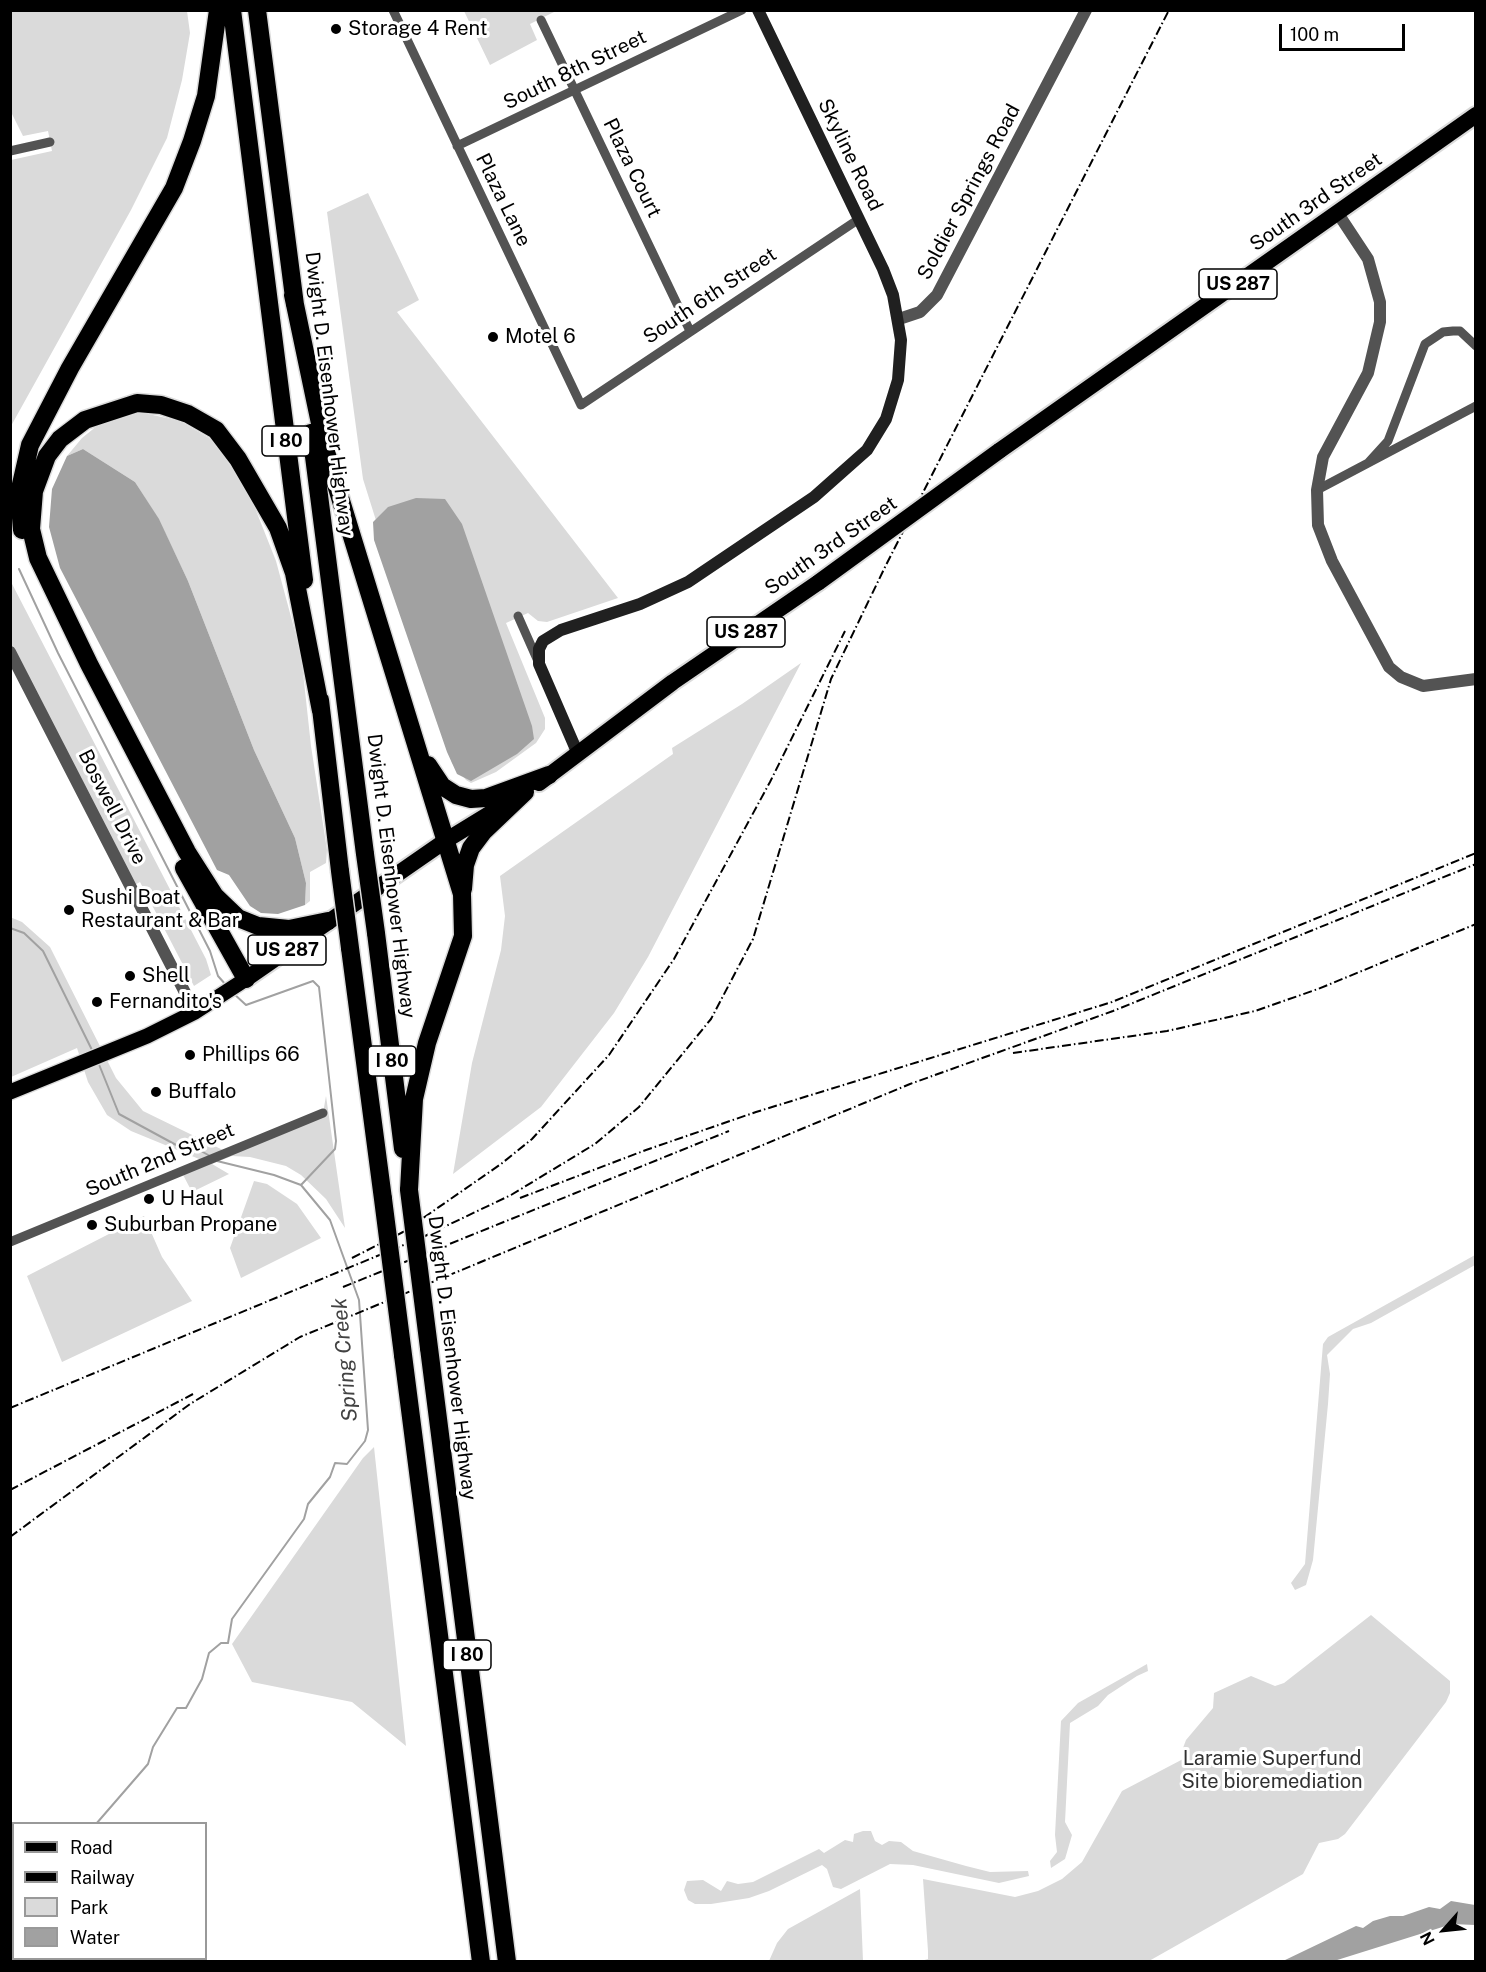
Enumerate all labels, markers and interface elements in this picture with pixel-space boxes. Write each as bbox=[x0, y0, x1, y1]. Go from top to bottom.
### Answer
scale bar bbox=[1282, 12, 1408, 50]
place label: Storage 4 Rent bbox=[348, 17, 487, 41]
marker: Storage 4 Rent bbox=[329, 22, 343, 36]
text: 100 m bbox=[1290, 24, 1339, 45]
street label: South 8th Street bbox=[500, 25, 650, 115]
street label: Skyline Road bbox=[813, 95, 887, 215]
street label: Soldier Springs Road bbox=[913, 100, 1025, 284]
street label: Plaza Court bbox=[598, 114, 666, 222]
street label: South 3rd Street bbox=[1245, 147, 1387, 257]
street label: Plaza Lane bbox=[470, 150, 536, 250]
street label: South 6th Street bbox=[639, 243, 781, 349]
street label: Dwight D. Eisenhower Highway bbox=[300, 250, 358, 538]
road number: US 287 bbox=[1199, 269, 1277, 299]
place label: Motel 6 bbox=[505, 325, 576, 349]
marker: Motel 6 bbox=[486, 330, 500, 344]
road number: I 80 bbox=[262, 426, 310, 456]
street label: South 3rd Street bbox=[760, 491, 902, 601]
road number: US 287 bbox=[707, 617, 785, 647]
street label: Dwight D. Eisenhower Highway bbox=[362, 732, 420, 1020]
street label: Boswell Drive bbox=[73, 745, 151, 869]
place label: Sushi Boat Restaurant & Bar bbox=[81, 886, 239, 933]
marker: Sushi Boat Restaurant & Bar bbox=[62, 903, 76, 917]
road number: US 287 bbox=[248, 935, 326, 965]
place label: Shell bbox=[142, 964, 190, 988]
marker: Shell bbox=[123, 969, 137, 983]
place label: Fernandito's bbox=[109, 990, 222, 1014]
marker: Fernandito's bbox=[90, 995, 104, 1009]
place label: Phillips 66 bbox=[202, 1043, 300, 1067]
road number: I 80 bbox=[368, 1046, 416, 1076]
marker: Phillips 66 bbox=[183, 1048, 197, 1062]
place label: Buffalo bbox=[168, 1080, 236, 1104]
marker: Buffalo bbox=[149, 1085, 163, 1099]
street label: South 2nd Street bbox=[82, 1118, 238, 1202]
place label: U Haul bbox=[161, 1187, 224, 1211]
marker: U Haul bbox=[142, 1192, 156, 1206]
place label: Suburban Propane bbox=[104, 1213, 277, 1237]
street label: Dwight D. Eisenhower Highway bbox=[423, 1214, 481, 1502]
marker: Suburban Propane bbox=[85, 1218, 99, 1232]
water label: Spring Creek bbox=[327, 1297, 363, 1423]
road number: I 80 bbox=[443, 1640, 491, 1670]
park label: Laramie Superfund Site bioremediation bbox=[1181, 1747, 1363, 1794]
legend bbox=[12, 1822, 207, 1960]
text: Road bbox=[70, 1837, 113, 1858]
text: Railway bbox=[70, 1867, 135, 1888]
text: Park bbox=[70, 1897, 108, 1918]
north arrow bbox=[1414, 1900, 1474, 1960]
text: Water bbox=[70, 1927, 120, 1948]
text: N bbox=[1416, 1929, 1439, 1948]

